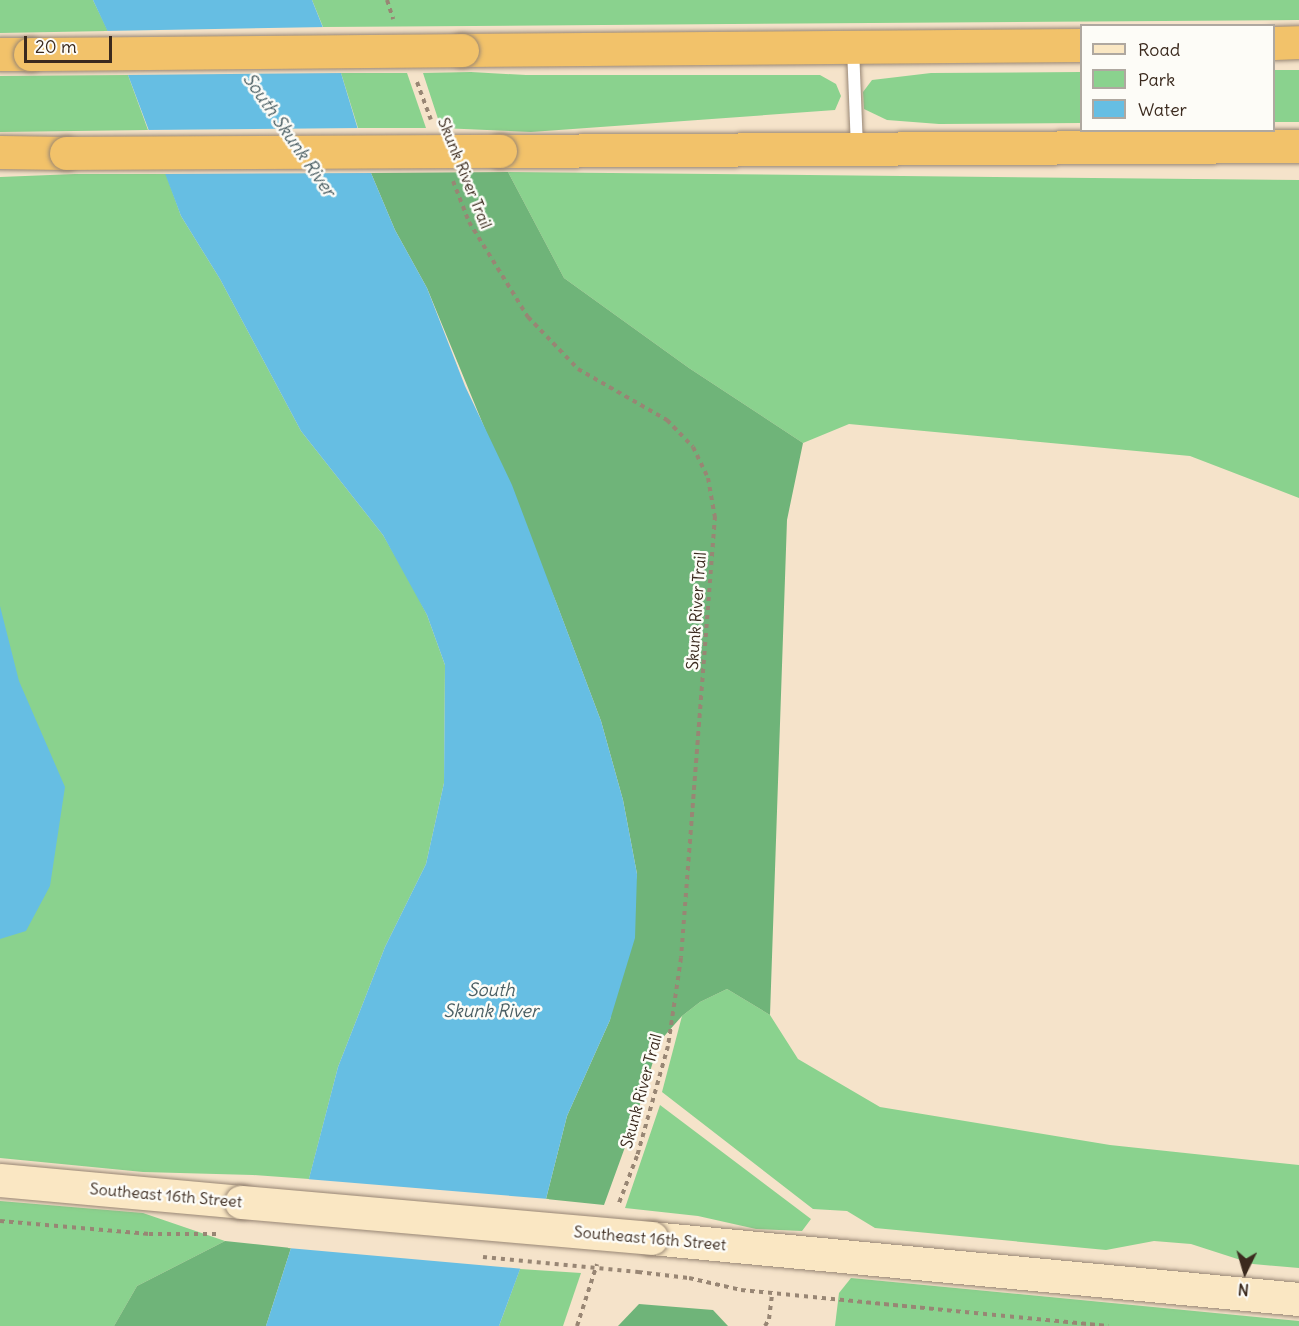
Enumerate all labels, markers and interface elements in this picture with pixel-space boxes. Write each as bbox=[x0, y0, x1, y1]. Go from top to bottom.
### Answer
scale bar bbox=[27, 24, 116, 62]
legend bbox=[1080, 24, 1275, 132]
text: 20 m bbox=[35, 35, 77, 58]
text: Road bbox=[1138, 38, 1180, 61]
text: Park bbox=[1138, 68, 1175, 91]
water label: South Skunk River bbox=[238, 69, 340, 201]
text: Water bbox=[1138, 98, 1187, 121]
street label: Skunk River Trail bbox=[434, 115, 496, 231]
street label: Skunk River Trail bbox=[682, 551, 710, 671]
water label: South Skunk River bbox=[444, 980, 538, 1022]
street label: Skunk River Trail bbox=[616, 1032, 666, 1150]
street label: Southeast 16th Street bbox=[89, 1179, 243, 1211]
street label: Southeast 16th Street bbox=[573, 1222, 727, 1254]
north arrow bbox=[1215, 1242, 1275, 1302]
text: N bbox=[1237, 1279, 1250, 1300]

